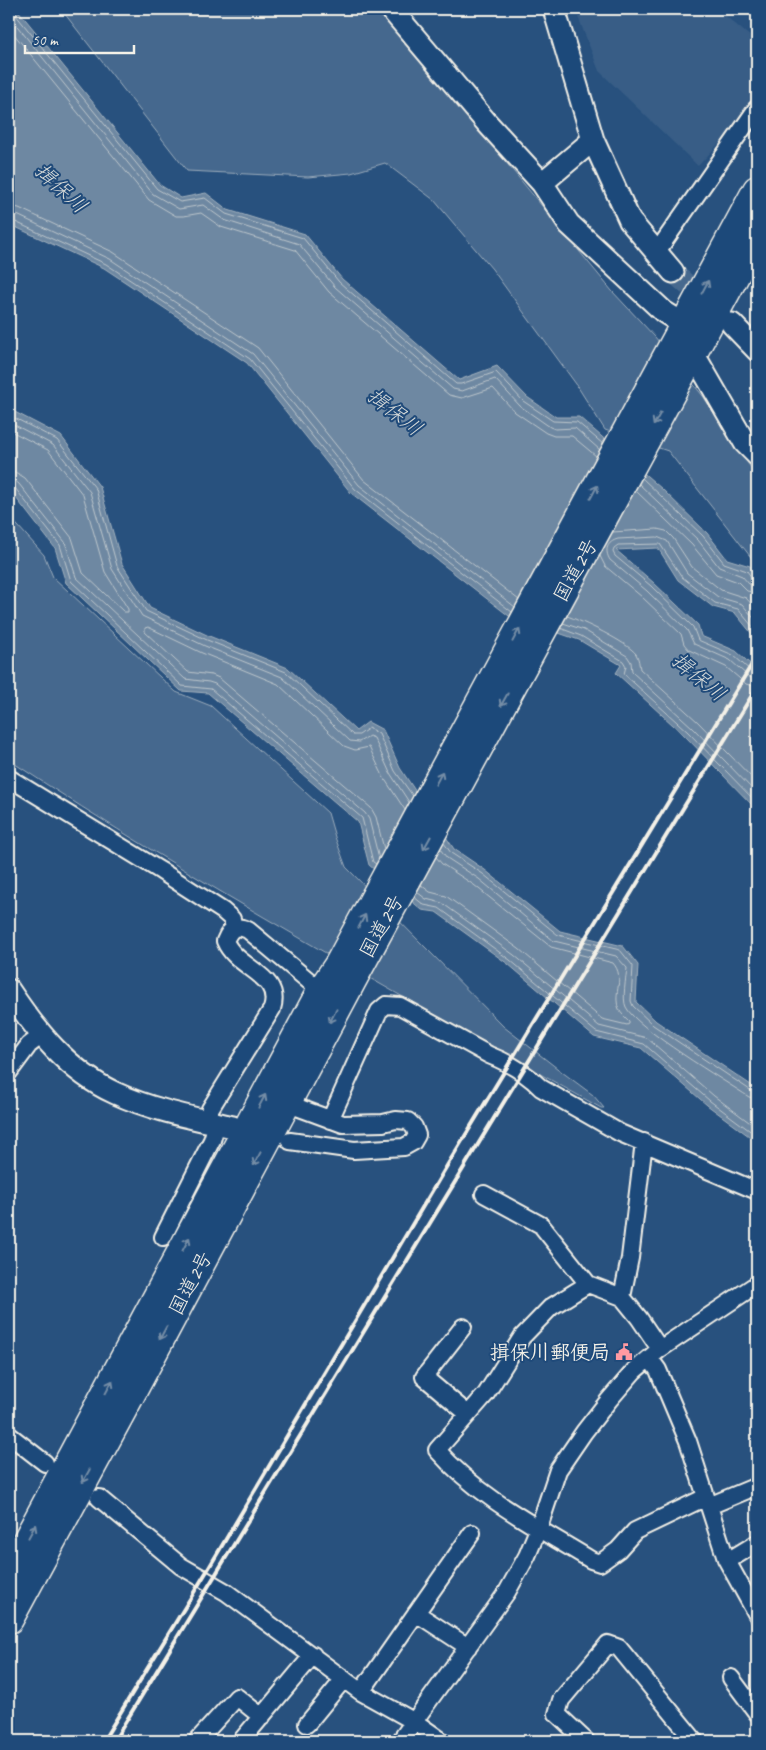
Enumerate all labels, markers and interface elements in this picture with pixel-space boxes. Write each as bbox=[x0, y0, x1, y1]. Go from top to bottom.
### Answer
scale bar bbox=[25, 22, 134, 54]
text: 50 m bbox=[32, 31, 59, 50]
water label: 揖保川 bbox=[29, 157, 93, 219]
one-way arrow bbox=[700, 280, 710, 295]
water label: 揖保川 bbox=[362, 382, 428, 442]
one-way arrow bbox=[652, 411, 661, 426]
one-way arrow bbox=[589, 486, 599, 500]
street label: 国道2号 bbox=[548, 534, 603, 606]
one-way arrow bbox=[511, 628, 521, 643]
water label: 揖保川 bbox=[667, 647, 731, 707]
one-way arrow bbox=[499, 693, 509, 708]
one-way arrow bbox=[434, 771, 444, 786]
one-way arrow bbox=[421, 835, 431, 850]
street label: 国道2号 bbox=[354, 890, 409, 962]
one-way arrow bbox=[358, 914, 367, 929]
one-way arrow bbox=[328, 1008, 337, 1023]
one-way arrow bbox=[258, 1094, 268, 1109]
one-way arrow bbox=[251, 1151, 261, 1166]
one-way arrow bbox=[181, 1238, 191, 1252]
street label: 国道2号 bbox=[163, 1247, 218, 1320]
one-way arrow bbox=[158, 1326, 168, 1340]
place label: 揖保川郵便局 bbox=[490, 1340, 610, 1365]
public building icon: 揖保川郵便局 bbox=[614, 1342, 634, 1362]
one-way arrow bbox=[104, 1380, 114, 1395]
one-way arrow bbox=[81, 1469, 91, 1483]
one-way arrow bbox=[27, 1523, 37, 1538]

